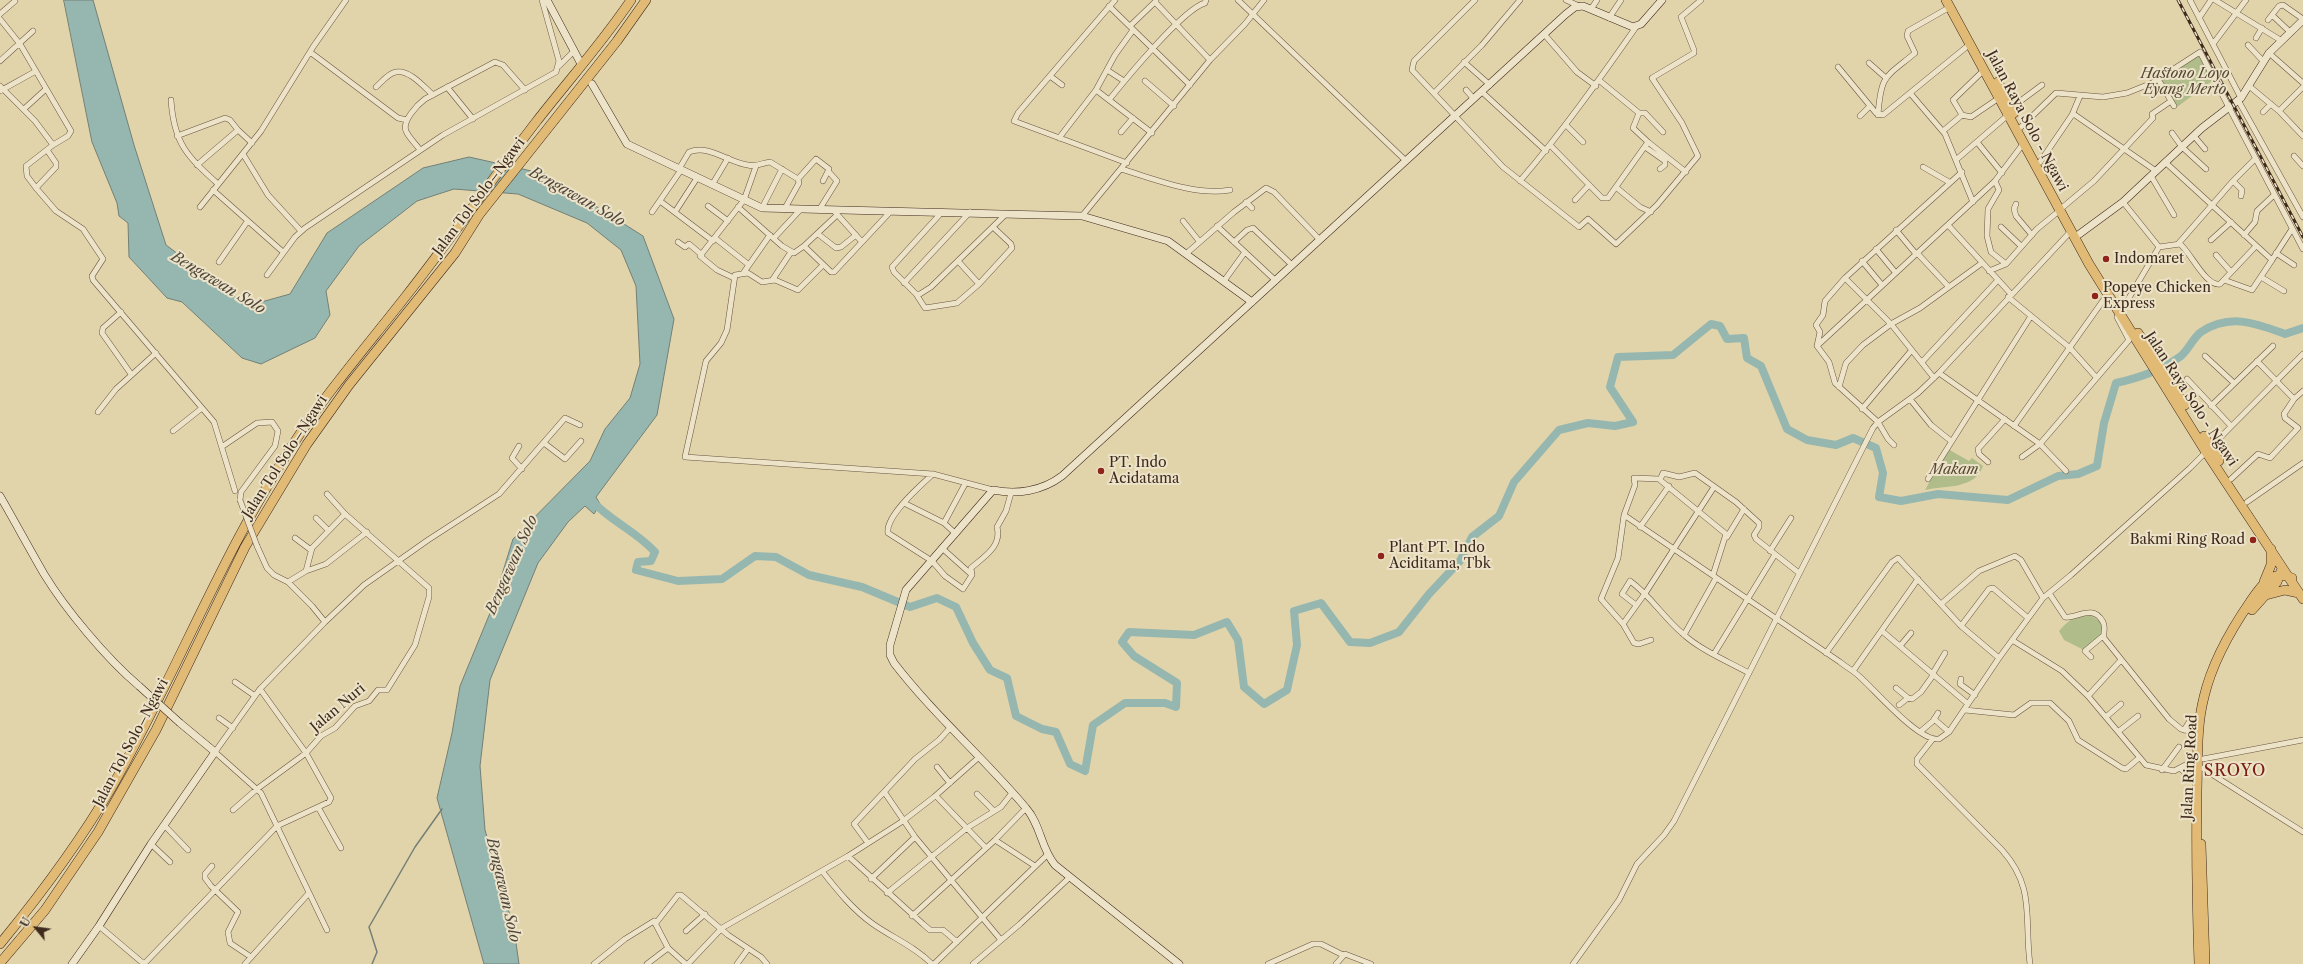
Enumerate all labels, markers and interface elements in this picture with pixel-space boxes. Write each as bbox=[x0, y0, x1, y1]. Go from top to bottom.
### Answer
street label: Jalan Raya Solo - Ngawi bbox=[1983, 48, 2071, 194]
park label: Hastono Loyo Eyang Merto bbox=[2141, 66, 2229, 98]
street label: Jalan Tol Solo–Ngawi bbox=[429, 135, 529, 259]
water label: Bengawan Solo bbox=[526, 163, 628, 231]
water label: Bengawan Solo bbox=[168, 248, 268, 318]
place label: Indomaret bbox=[2114, 251, 2184, 267]
marker: Indomaret bbox=[2101, 254, 2111, 264]
place label: Popeye Chicken Express bbox=[2103, 280, 2211, 312]
marker: Popeye Chicken Express bbox=[2090, 291, 2100, 301]
street label: Jalan Raya Solo - Ngawi bbox=[2141, 329, 2241, 469]
street label: Jalan Tol Solo–Ngawi bbox=[239, 392, 331, 522]
place label: PT. Indo Acidatama bbox=[1109, 455, 1179, 488]
park label: Makam bbox=[1929, 462, 1979, 478]
marker: PT. Indo Acidatama bbox=[1096, 466, 1106, 476]
water label: Bengawan Solo bbox=[482, 513, 542, 617]
place label: Bakmi Ring Road bbox=[2130, 532, 2245, 548]
marker: Bakmi Ring Road bbox=[2248, 535, 2258, 545]
place label: Plant PT. Indo Aciditama, Tbk bbox=[1389, 540, 1491, 572]
marker: Plant PT. Indo Aciditama, Tbk bbox=[1376, 551, 1386, 561]
street label: Jalan Tol Solo–Ngawi bbox=[90, 676, 172, 810]
street label: Jalan Nuri bbox=[307, 680, 369, 736]
street label: Jalan Ring Road bbox=[2179, 714, 2201, 820]
district label: SROYO bbox=[2204, 761, 2266, 781]
water label: Bengawan Solo bbox=[482, 836, 524, 944]
north arrow bbox=[16, 908, 56, 948]
text: U bbox=[17, 915, 34, 929]

